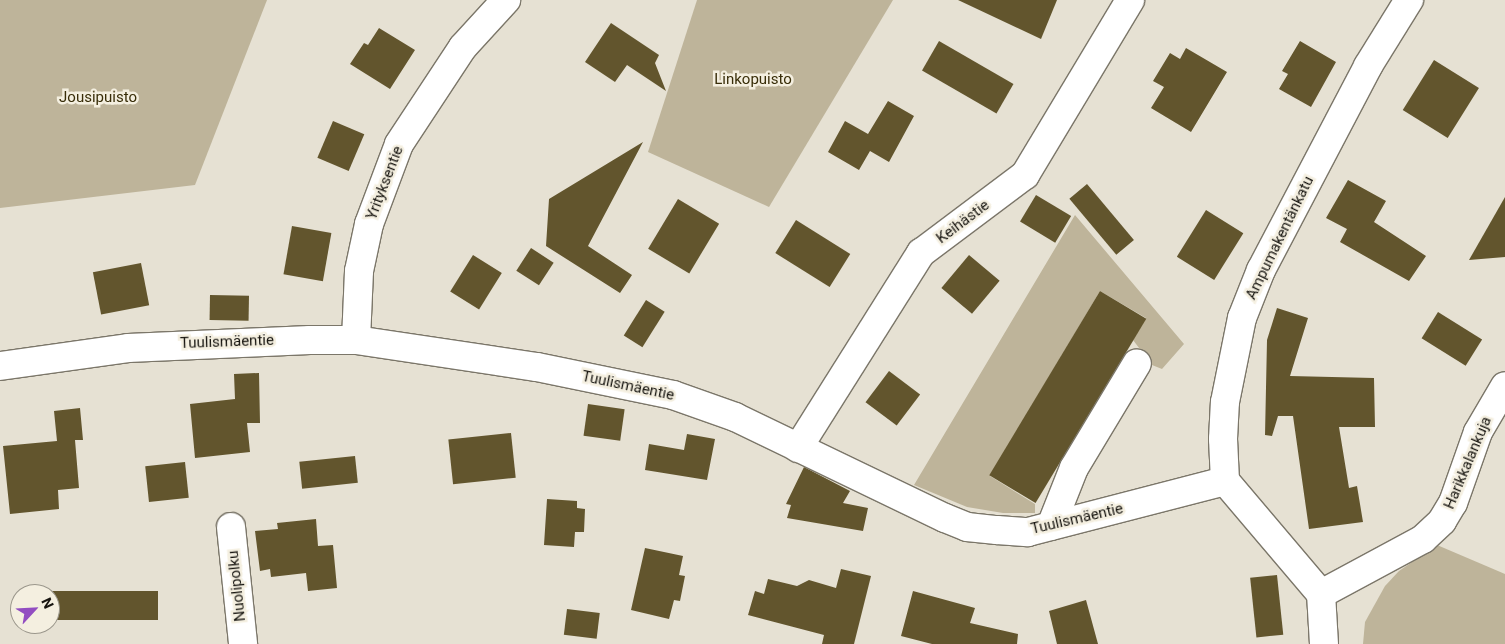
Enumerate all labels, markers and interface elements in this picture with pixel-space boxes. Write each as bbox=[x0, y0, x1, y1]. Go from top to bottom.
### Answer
park label: Linkopuisto bbox=[714, 71, 792, 89]
park label: Jousipuisto bbox=[59, 89, 137, 107]
street label: Yrityksentie bbox=[363, 144, 407, 222]
street label: Ampumakentänkatu bbox=[1242, 173, 1318, 303]
street label: Keihästie bbox=[933, 196, 993, 248]
street label: Tuulismäentie bbox=[180, 331, 274, 353]
street label: Tuulismäentie bbox=[580, 367, 676, 405]
street label: Harikkalankuja bbox=[1440, 414, 1496, 512]
street label: Tuulismäentie bbox=[1029, 500, 1125, 538]
street label: Nuolipolku bbox=[224, 550, 250, 622]
north arrow bbox=[10, 584, 60, 634]
text: N bbox=[38, 595, 57, 611]

